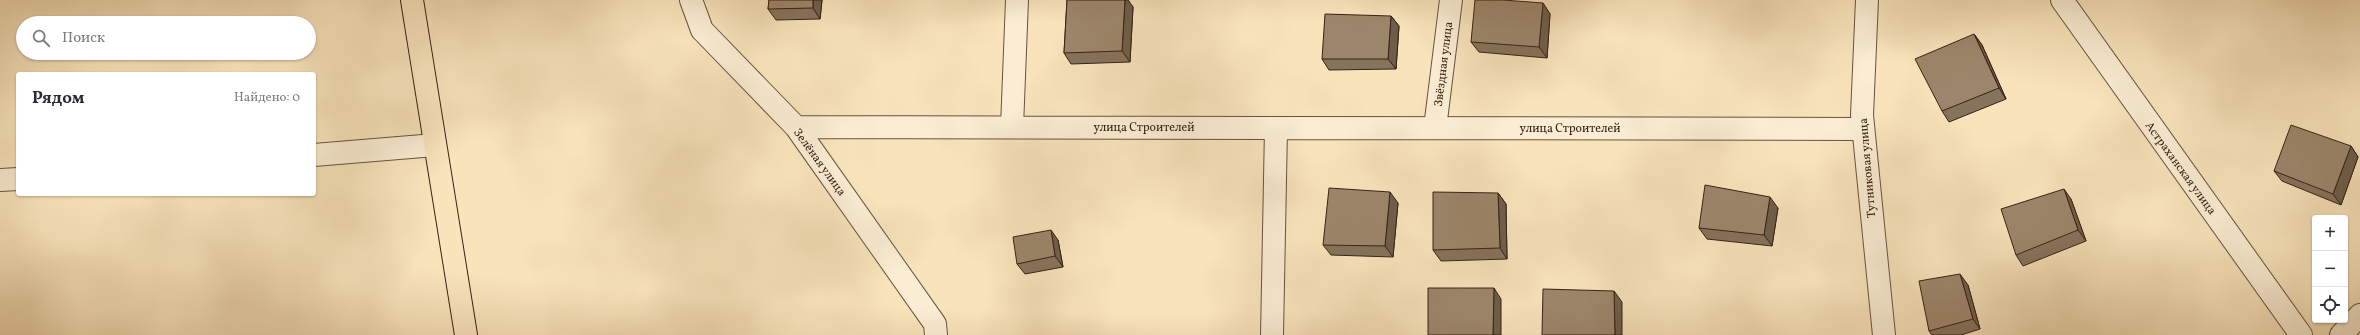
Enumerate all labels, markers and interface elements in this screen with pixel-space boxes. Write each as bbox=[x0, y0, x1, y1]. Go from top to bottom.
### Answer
search box bbox=[16, 16, 316, 60]
street label: Звёздная улица bbox=[1431, 21, 1457, 108]
icon: search bbox=[30, 27, 52, 49]
text: Поиск bbox=[62, 28, 105, 49]
text: Рядом bbox=[32, 87, 85, 110]
text: Найдено: 0 bbox=[234, 89, 300, 107]
street label: Тутниковая улица bbox=[1856, 117, 1880, 218]
street label: Астраханская улица bbox=[2141, 119, 2219, 218]
street label: улица Строителей bbox=[1094, 120, 1195, 136]
street label: улица Строителей bbox=[1520, 121, 1621, 137]
street label: Зелёная улица bbox=[789, 126, 849, 200]
map controls bbox=[2312, 215, 2348, 323]
button: + bbox=[2312, 215, 2348, 251]
button: − bbox=[2312, 251, 2348, 287]
button: locate bbox=[2312, 287, 2348, 323]

